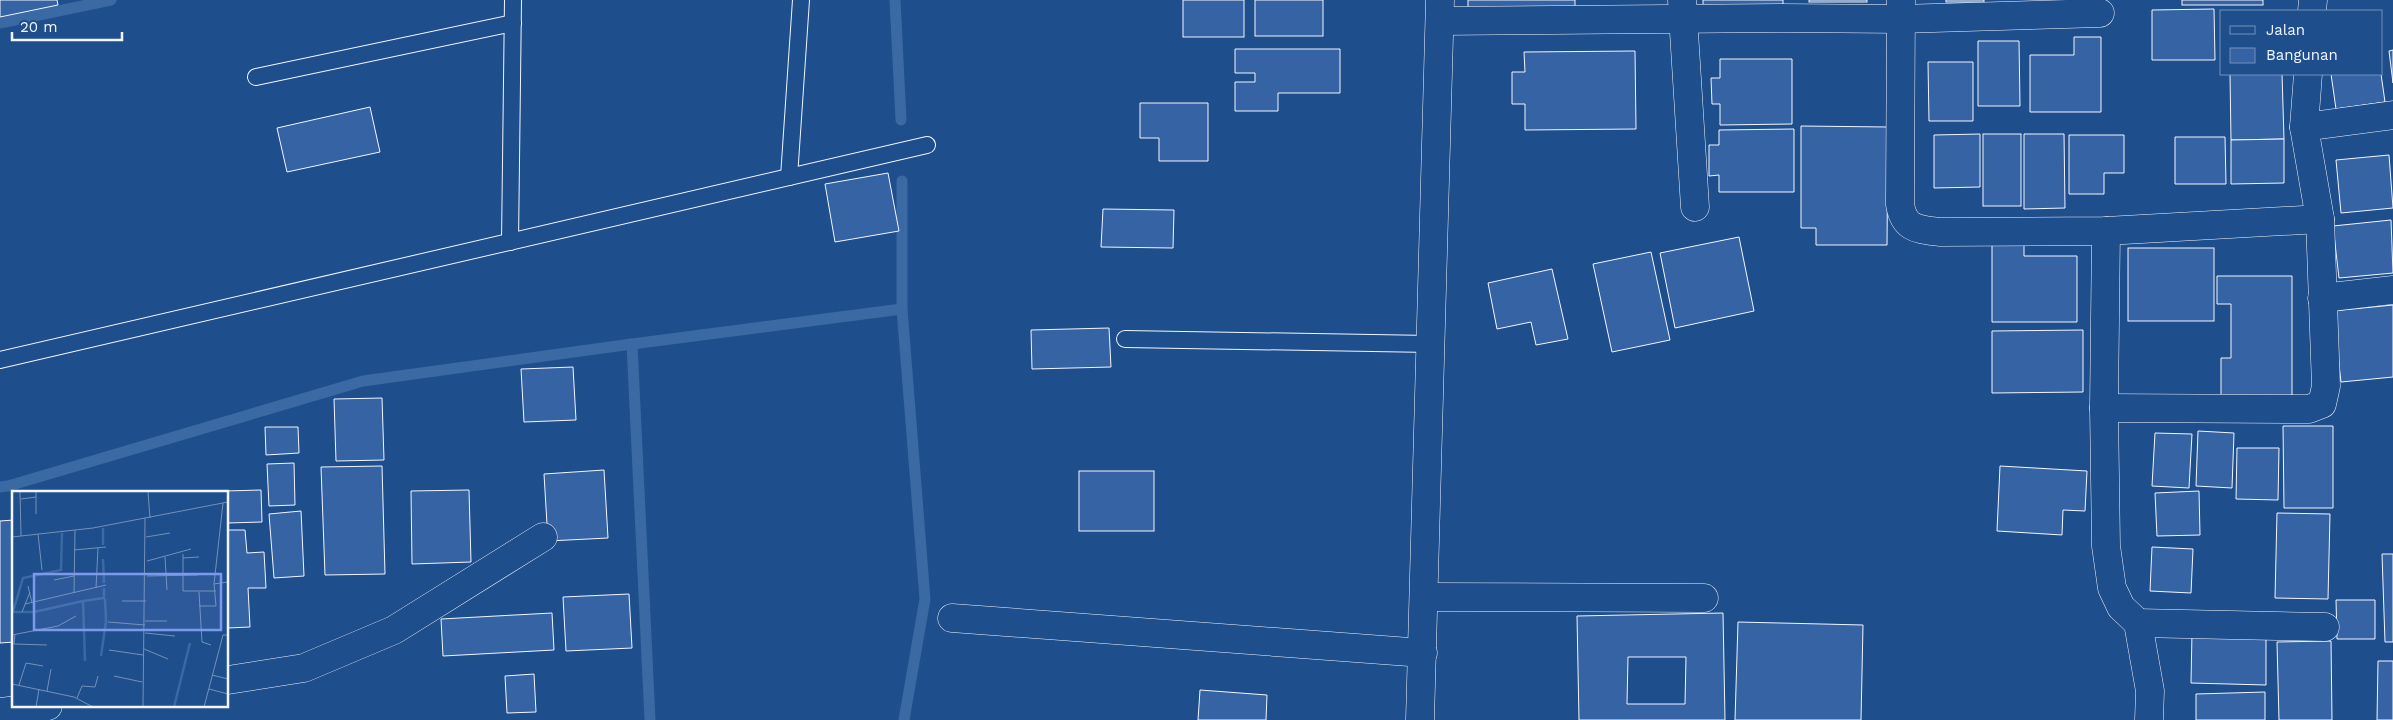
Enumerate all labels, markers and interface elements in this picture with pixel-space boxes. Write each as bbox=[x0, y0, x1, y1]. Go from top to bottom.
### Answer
scale bar bbox=[12, 10, 122, 42]
legend bbox=[2220, 10, 2383, 75]
text: 20 m bbox=[20, 18, 58, 36]
text: Jalan bbox=[2266, 21, 2305, 39]
text: Bangunan bbox=[2266, 46, 2338, 64]
inset map bbox=[12, 491, 229, 708]

